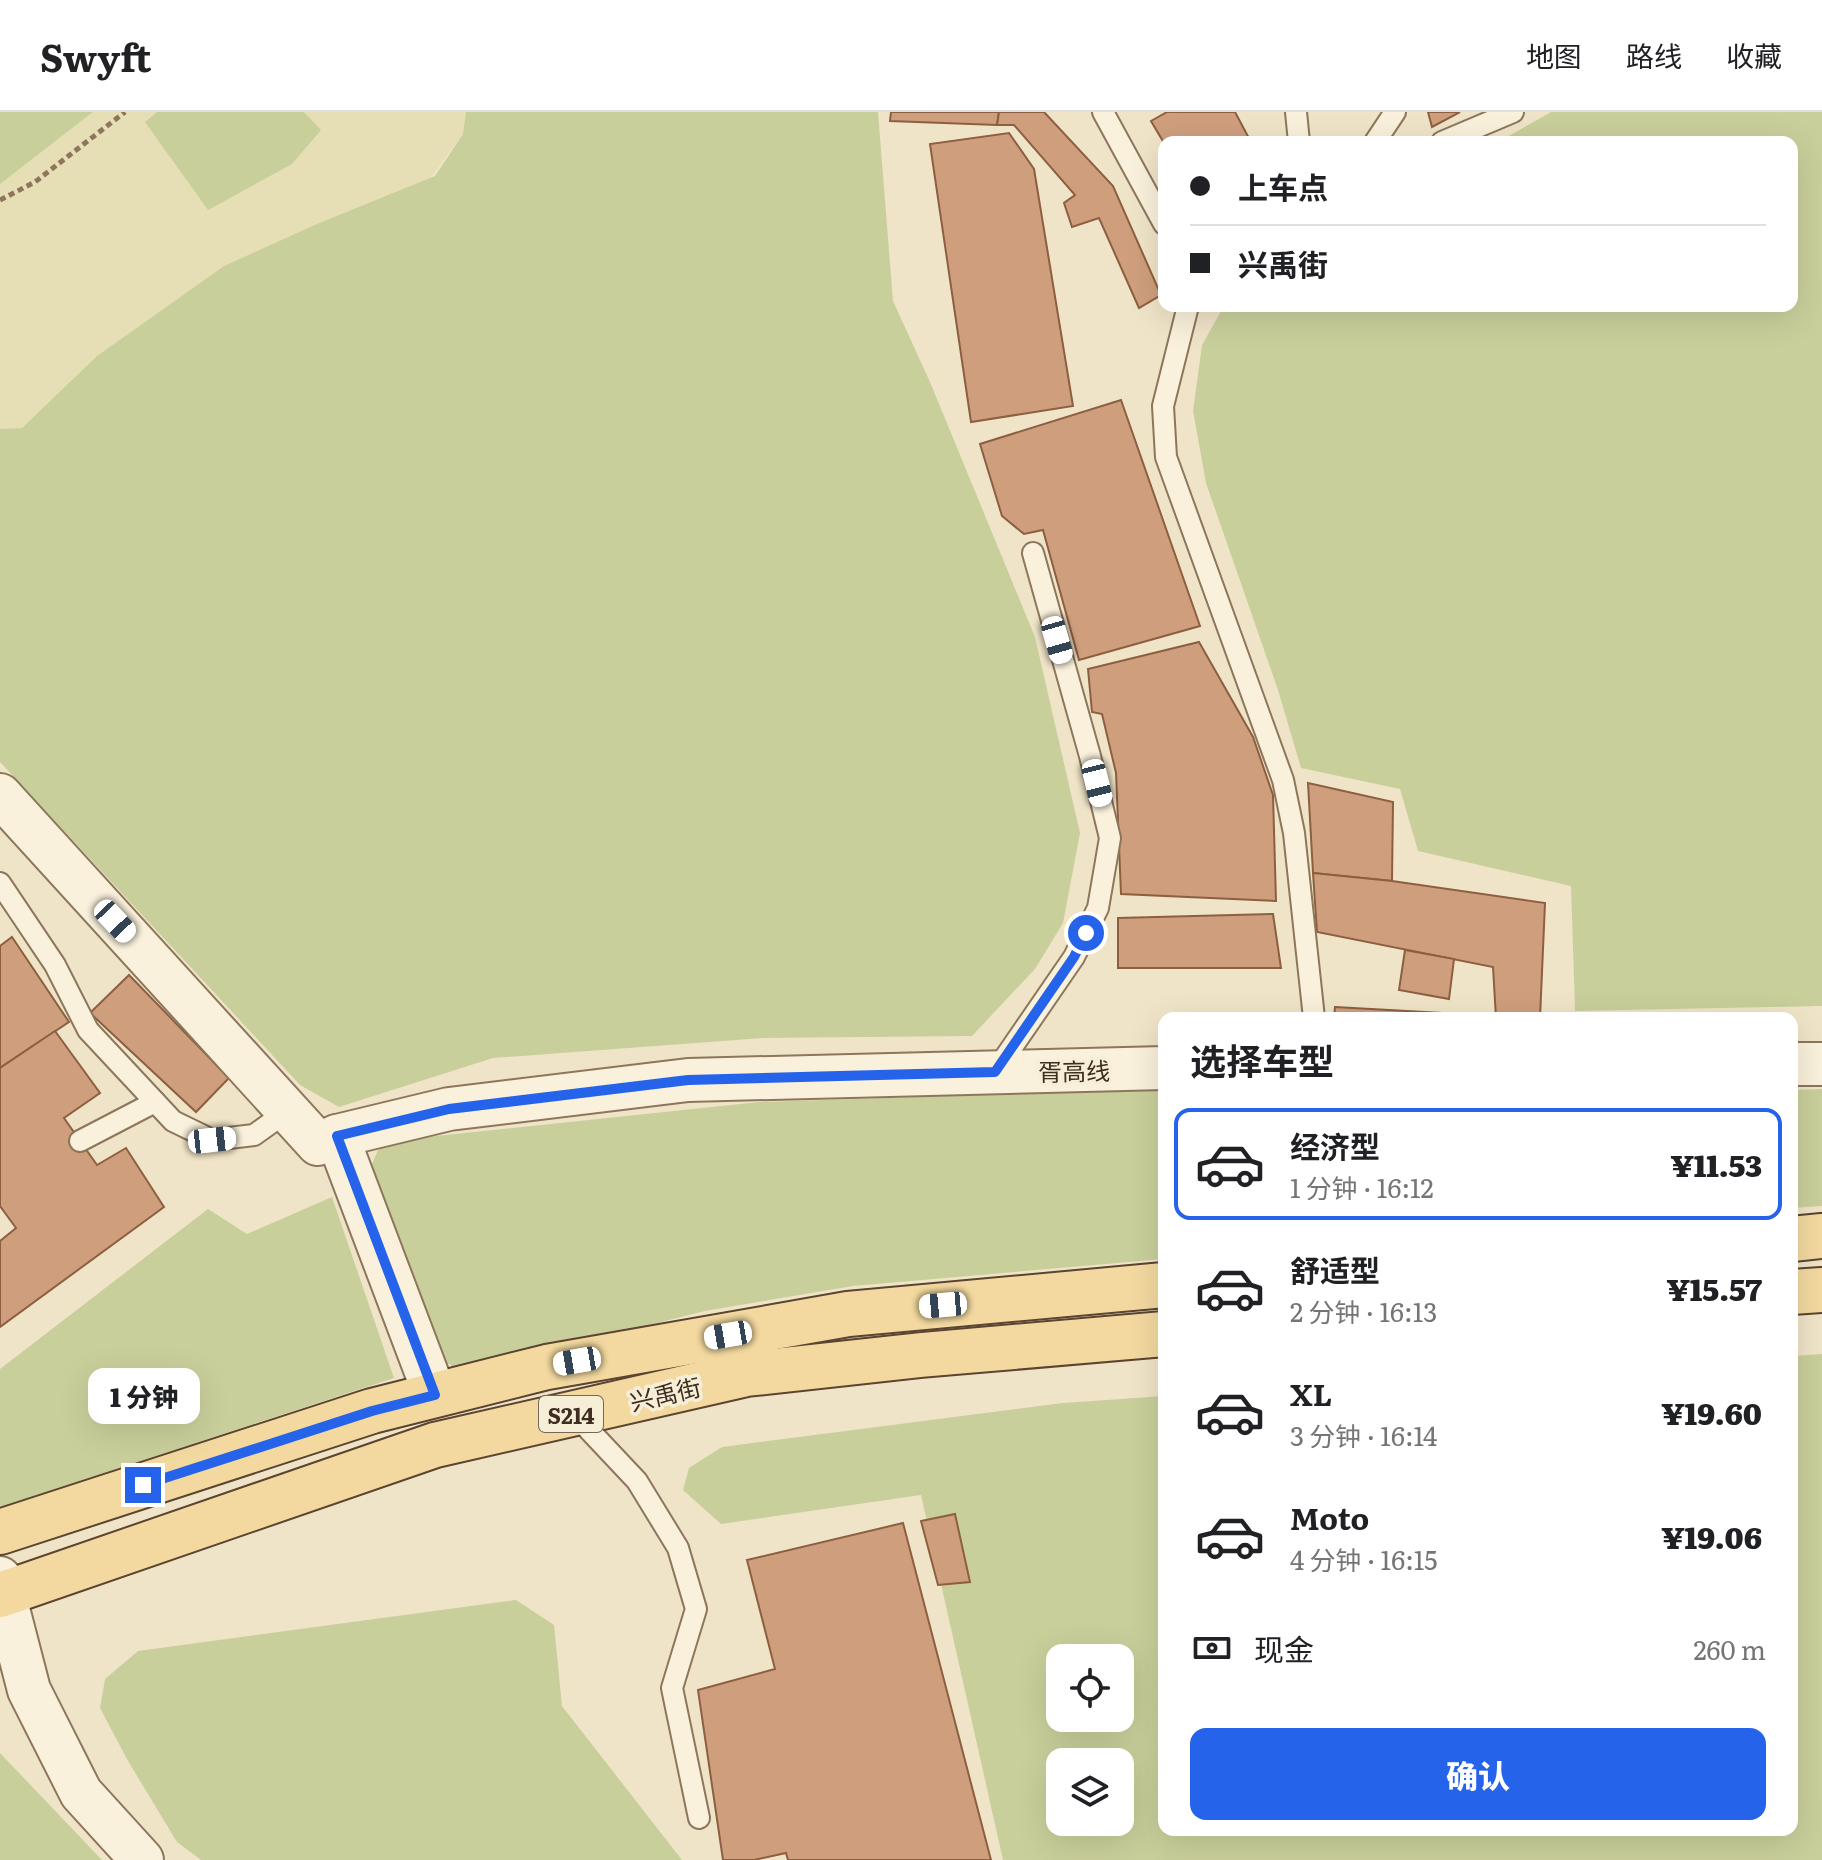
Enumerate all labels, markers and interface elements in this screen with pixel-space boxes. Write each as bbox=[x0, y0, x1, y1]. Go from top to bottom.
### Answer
text: Swyft bbox=[40, 27, 152, 84]
text: 地图 bbox=[1526, 34, 1582, 76]
text: 路线 bbox=[1626, 34, 1682, 76]
text: 收藏 bbox=[1726, 34, 1782, 76]
text: 上车点 bbox=[1238, 164, 1328, 208]
text: 兴禹街 bbox=[1238, 241, 1328, 285]
car bbox=[1039, 614, 1075, 666]
car bbox=[1080, 757, 1114, 809]
car bbox=[90, 895, 140, 947]
route start bbox=[1068, 915, 1104, 951]
text: 选择车型 bbox=[1190, 1033, 1334, 1086]
street label: 胥高线 bbox=[1038, 1052, 1110, 1088]
text: 经济型 bbox=[1290, 1123, 1380, 1167]
car bbox=[187, 1126, 237, 1154]
icon: car bbox=[1194, 1128, 1266, 1200]
text: ¥11.53 bbox=[1670, 1142, 1762, 1186]
text: 1 分钟 · 16:12 bbox=[1290, 1167, 1434, 1206]
text: 舒适型 bbox=[1290, 1247, 1380, 1291]
icon: car bbox=[1194, 1252, 1266, 1324]
text: ¥15.57 bbox=[1666, 1266, 1762, 1310]
car bbox=[918, 1291, 968, 1319]
text: 2 分钟 · 16:13 bbox=[1290, 1291, 1437, 1330]
car bbox=[702, 1319, 754, 1351]
car bbox=[551, 1345, 603, 1377]
street label: 兴禹街 bbox=[626, 1368, 704, 1418]
callout: 1 分钟 bbox=[87, 1369, 199, 1425]
text: XL bbox=[1290, 1371, 1332, 1415]
text: 1 分钟 bbox=[110, 1376, 178, 1415]
icon: car bbox=[1194, 1376, 1266, 1448]
text: ¥19.60 bbox=[1661, 1390, 1762, 1434]
road number: S214 bbox=[539, 1396, 603, 1432]
text: 3 分钟 · 16:14 bbox=[1290, 1415, 1437, 1454]
route end bbox=[125, 1467, 161, 1503]
text: Moto bbox=[1290, 1495, 1369, 1539]
icon: car bbox=[1194, 1500, 1266, 1572]
text: ¥19.06 bbox=[1661, 1514, 1762, 1558]
text: 4 分钟 · 16:15 bbox=[1290, 1539, 1438, 1578]
icon: cash bbox=[1190, 1626, 1234, 1670]
text: 现金 bbox=[1254, 1626, 1314, 1670]
text: 260 m bbox=[1693, 1629, 1766, 1668]
map controls bbox=[1046, 1644, 1134, 1836]
button: locate bbox=[1046, 1644, 1134, 1732]
button: 确认 bbox=[1190, 1728, 1766, 1820]
button: layers bbox=[1046, 1748, 1134, 1836]

